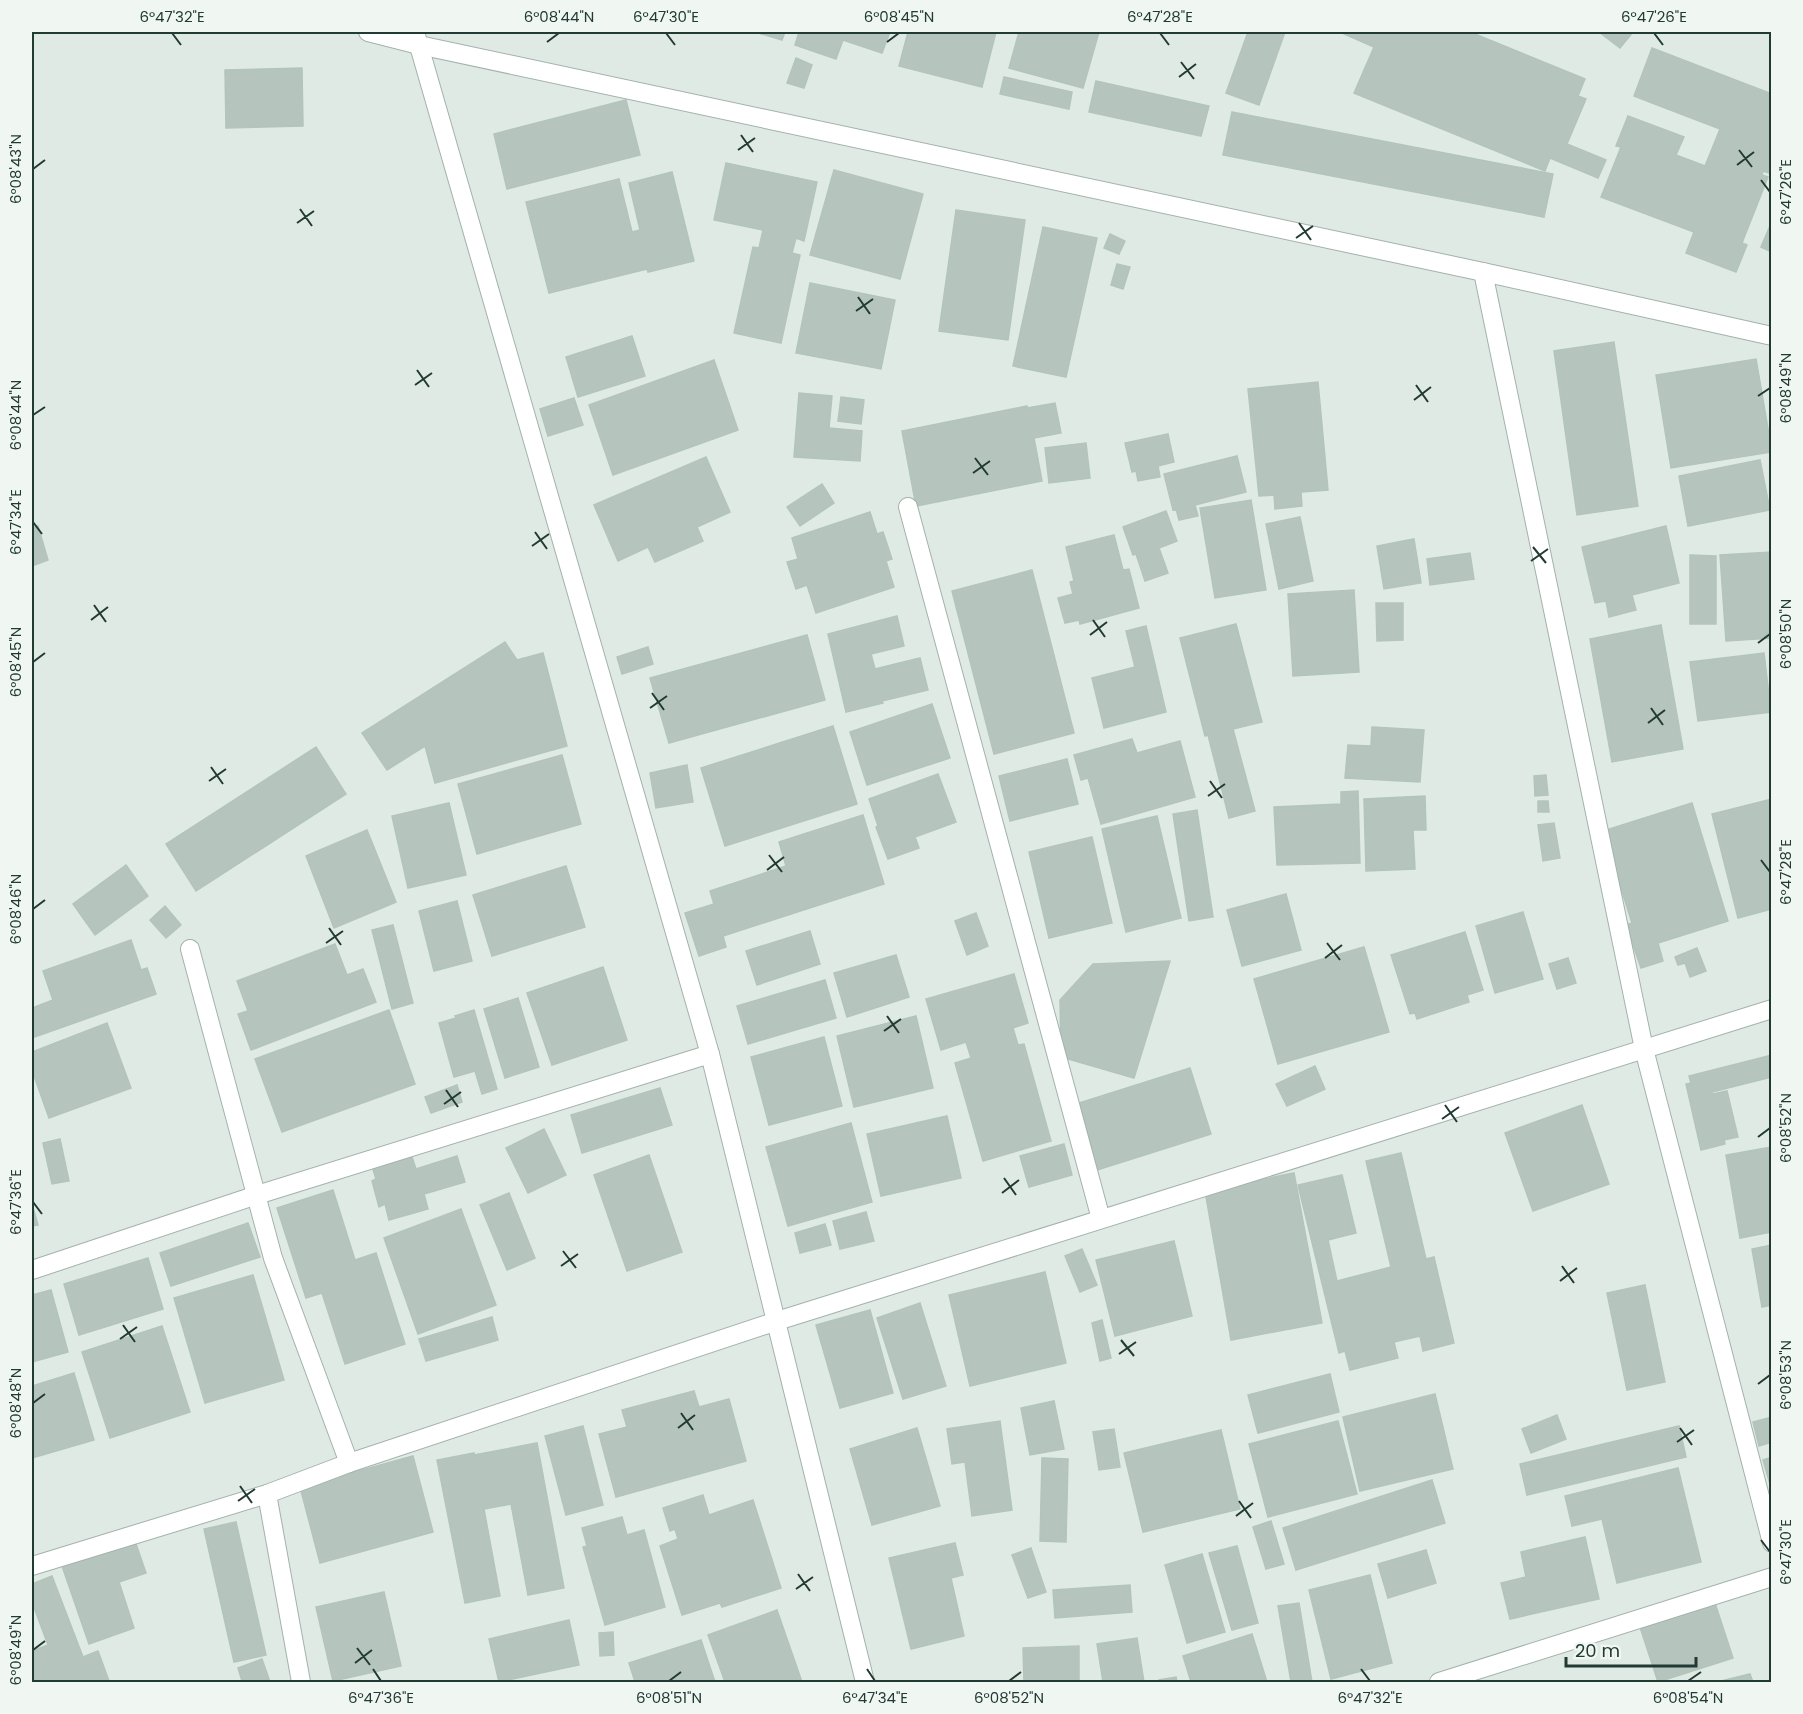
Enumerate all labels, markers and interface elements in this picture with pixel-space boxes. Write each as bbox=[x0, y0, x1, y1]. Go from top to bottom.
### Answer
text: 6°47'32"E bbox=[139, 6, 205, 27]
text: 6°08'44"N bbox=[524, 6, 594, 27]
text: 6°47'30"E bbox=[633, 6, 699, 27]
text: 6°08'45"N bbox=[864, 6, 934, 27]
text: 6°47'28"E bbox=[1127, 6, 1193, 27]
text: 6°47'26"E bbox=[1621, 6, 1687, 27]
text: 6°08'43"N bbox=[5, 134, 26, 204]
text: 6°47'26"E bbox=[1775, 159, 1796, 225]
text: 6°08'49"N bbox=[1775, 353, 1796, 423]
text: 6°08'44"N bbox=[5, 380, 26, 450]
text: 6°47'34"E bbox=[5, 489, 26, 555]
text: 6°08'50"N bbox=[1775, 599, 1796, 669]
text: 6°08'45"N bbox=[5, 627, 26, 697]
text: 6°47'28"E bbox=[1775, 839, 1796, 905]
text: 6°08'46"N bbox=[5, 874, 26, 944]
text: 6°08'52"N bbox=[1775, 1093, 1796, 1163]
text: 6°47'36"E bbox=[5, 1169, 26, 1235]
text: 6°08'53"N bbox=[1775, 1340, 1796, 1410]
text: 6°08'48"N bbox=[5, 1368, 26, 1438]
text: 6°47'30"E bbox=[1775, 1519, 1796, 1585]
text: 6°08'49"N bbox=[5, 1615, 26, 1685]
scale bar bbox=[1566, 1630, 1696, 1668]
text: 20 m bbox=[1575, 1638, 1620, 1663]
text: 6°47'36"E bbox=[348, 1687, 414, 1708]
text: 6°08'51"N bbox=[636, 1687, 702, 1708]
text: 6°47'34"E bbox=[842, 1687, 908, 1708]
text: 6°08'52"N bbox=[974, 1687, 1044, 1708]
text: 6°47'32"E bbox=[1337, 1687, 1403, 1708]
text: 6°08'54"N bbox=[1653, 1687, 1723, 1708]

